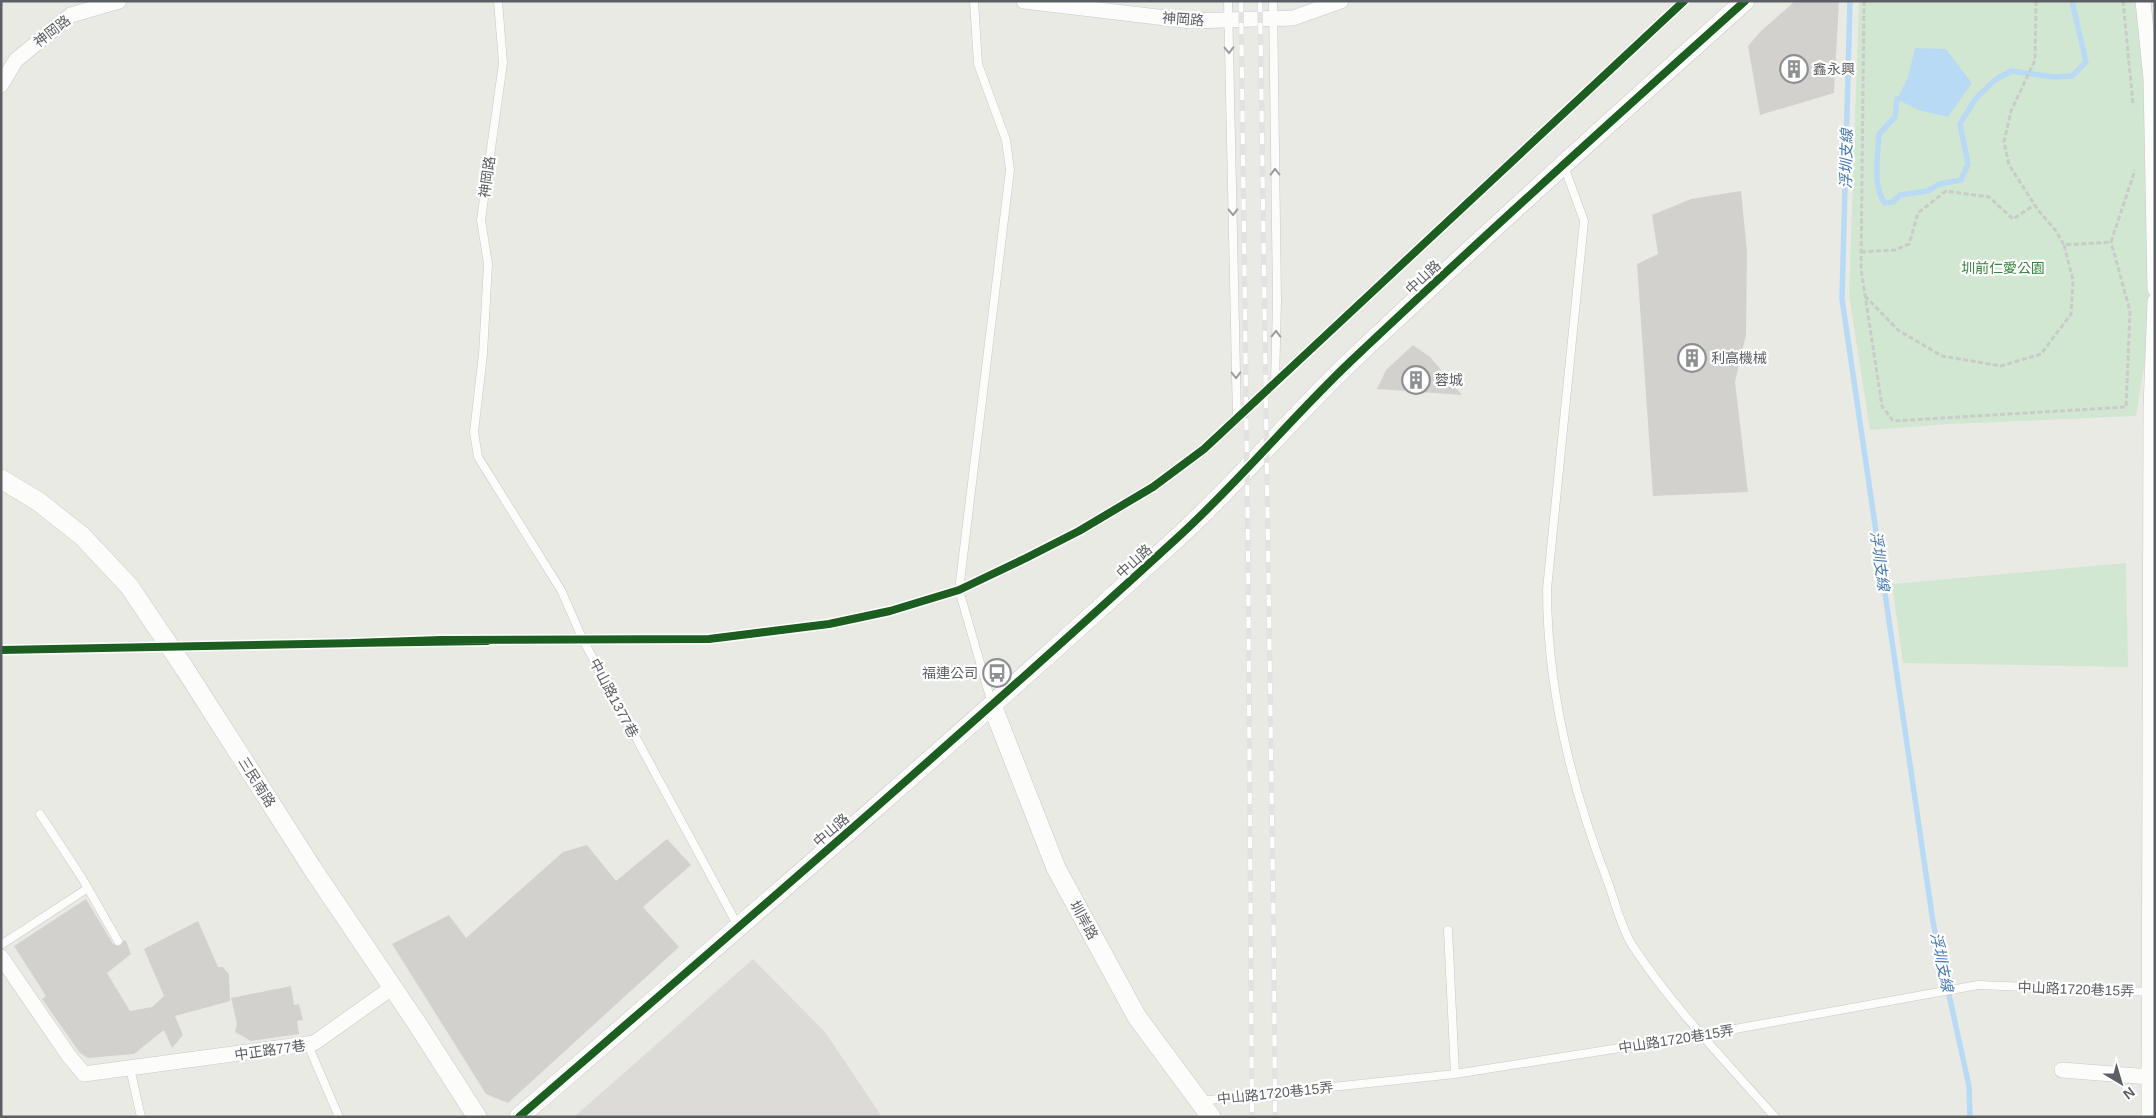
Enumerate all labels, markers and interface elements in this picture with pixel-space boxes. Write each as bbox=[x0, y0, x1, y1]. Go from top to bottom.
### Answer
street label: 神岡路 bbox=[1161, 10, 1205, 28]
street label: 神岡路 bbox=[31, 12, 73, 50]
one-way arrow bbox=[1224, 46, 1235, 54]
building icon: 鑫永興 bbox=[1779, 54, 1809, 84]
place label: 鑫永興 bbox=[1813, 61, 1855, 77]
water label: 浮圳支線 bbox=[1837, 127, 1855, 189]
street label: 神岡路 bbox=[476, 155, 498, 199]
one-way arrow bbox=[1270, 167, 1280, 175]
one-way arrow bbox=[1228, 209, 1238, 217]
street label: 中山路 bbox=[1402, 257, 1444, 297]
park label: 圳前仁愛公園 bbox=[1961, 260, 2045, 276]
one-way arrow bbox=[1271, 330, 1281, 338]
building icon: 利高機械 bbox=[1677, 343, 1707, 373]
place label: 利高機械 bbox=[1711, 350, 1767, 366]
building icon: 蓉城 bbox=[1401, 365, 1431, 395]
one-way arrow bbox=[1231, 372, 1241, 379]
place label: 蓉城 bbox=[1435, 372, 1463, 388]
water label: 浮圳支線 bbox=[1867, 530, 1893, 594]
street label: 中山路 bbox=[1113, 541, 1155, 581]
street label: 中山路1377巷 bbox=[586, 656, 642, 740]
bus stop icon: 福連公司 bbox=[982, 658, 1012, 688]
place label: 福連公司 bbox=[922, 665, 978, 681]
street label: 三民南路 bbox=[235, 754, 279, 810]
street label: 中山路 bbox=[810, 810, 852, 850]
street label: 圳岸路 bbox=[1067, 898, 1101, 942]
water label: 浮圳支線 bbox=[1927, 931, 1957, 995]
street label: 中山路1720巷15弄 bbox=[2017, 979, 2135, 999]
street label: 中山路1720巷15弄 bbox=[1617, 1022, 1735, 1056]
street label: 中正路77巷 bbox=[233, 1037, 307, 1063]
north arrow bbox=[2096, 1058, 2146, 1108]
street label: 中山路1720巷15弄 bbox=[1216, 1079, 1334, 1107]
text: N bbox=[2120, 1084, 2138, 1103]

